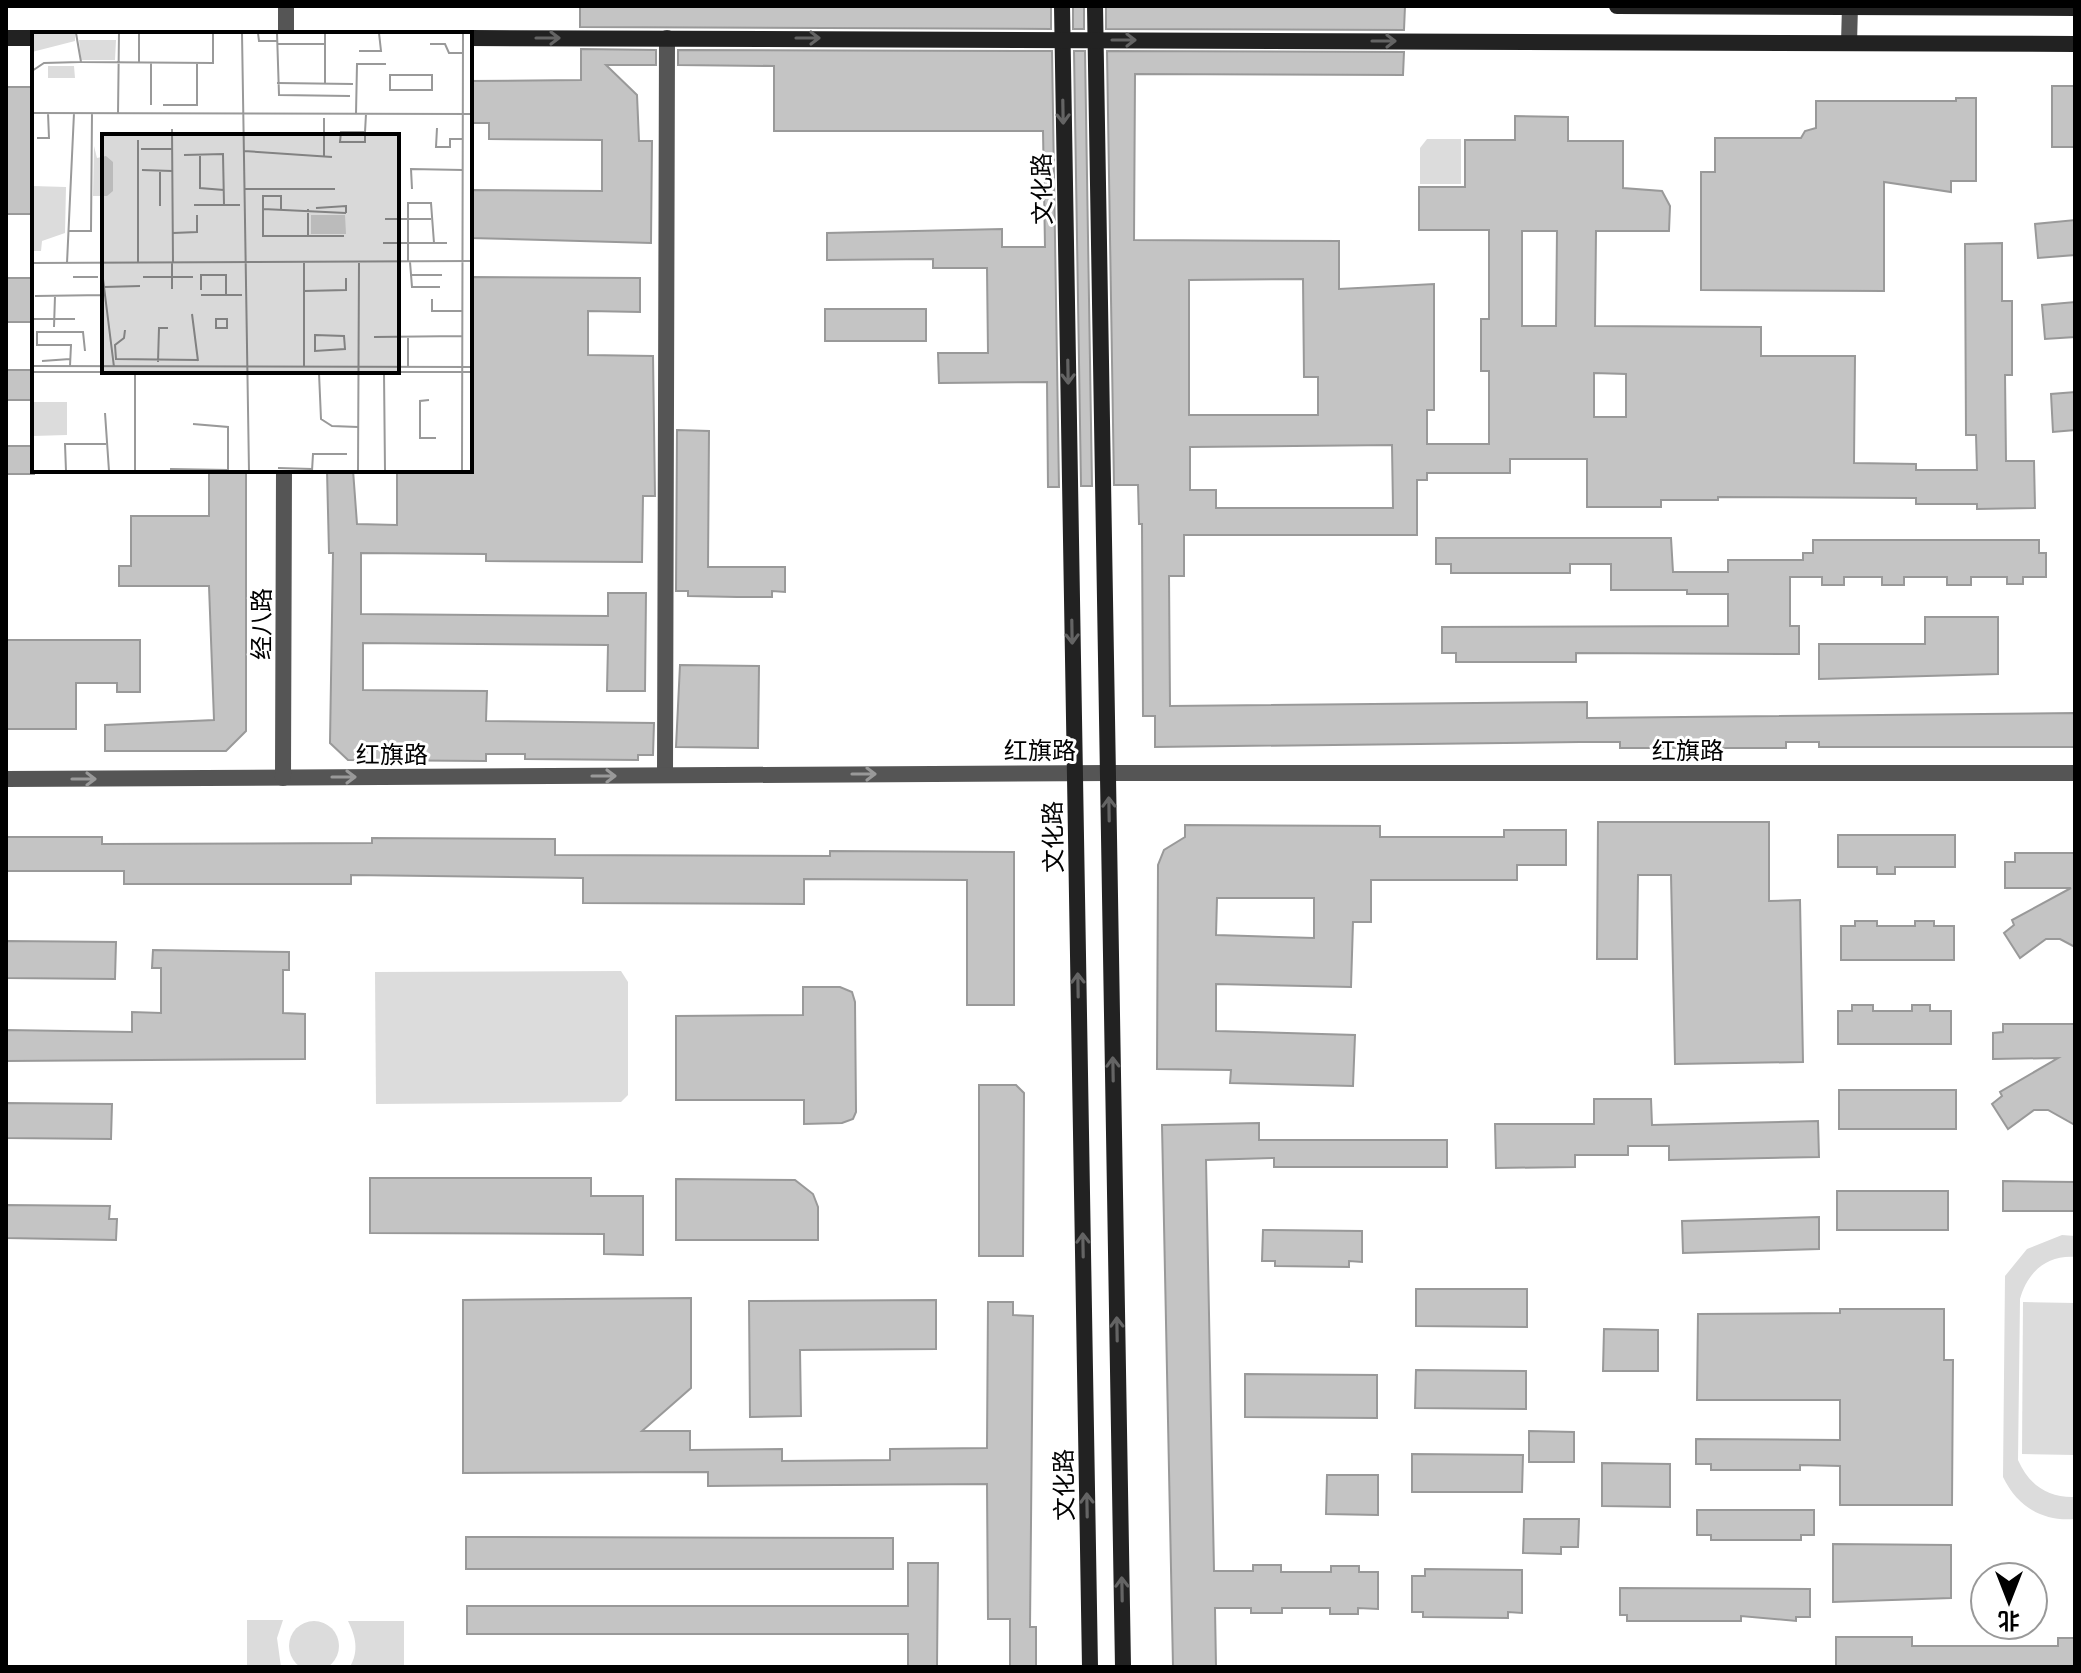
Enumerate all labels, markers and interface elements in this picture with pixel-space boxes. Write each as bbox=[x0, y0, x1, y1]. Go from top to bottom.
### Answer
one-way arrow bbox=[534, 30, 561, 46]
one-way arrow bbox=[794, 30, 821, 46]
inset map bbox=[32, 32, 472, 472]
one-way arrow bbox=[1110, 32, 1137, 48]
one-way arrow bbox=[1370, 33, 1397, 49]
one-way arrow bbox=[1056, 98, 1071, 125]
street label: 文化路 bbox=[1026, 153, 1056, 225]
one-way arrow bbox=[1060, 358, 1076, 385]
street label: 经八路 bbox=[246, 588, 275, 660]
one-way arrow bbox=[1065, 618, 1080, 645]
street label: 红旗路 bbox=[1004, 735, 1076, 764]
street label: 红旗路 bbox=[1652, 735, 1724, 764]
street label: 红旗路 bbox=[356, 739, 428, 768]
one-way arrow bbox=[850, 766, 877, 782]
one-way arrow bbox=[590, 768, 617, 784]
one-way arrow bbox=[330, 769, 357, 785]
one-way arrow bbox=[70, 771, 97, 787]
one-way arrow bbox=[1101, 796, 1116, 823]
street label: 文化路 bbox=[1037, 801, 1067, 873]
one-way arrow bbox=[1071, 972, 1086, 999]
one-way arrow bbox=[1105, 1056, 1121, 1083]
one-way arrow bbox=[1075, 1232, 1090, 1259]
one-way arrow bbox=[1110, 1316, 1125, 1343]
street label: 文化路 bbox=[1048, 1449, 1078, 1521]
one-way arrow bbox=[1079, 1492, 1095, 1519]
north arrow bbox=[1969, 1561, 2049, 1641]
one-way arrow bbox=[1114, 1576, 1130, 1603]
text: 北 bbox=[1998, 1609, 2020, 1635]

